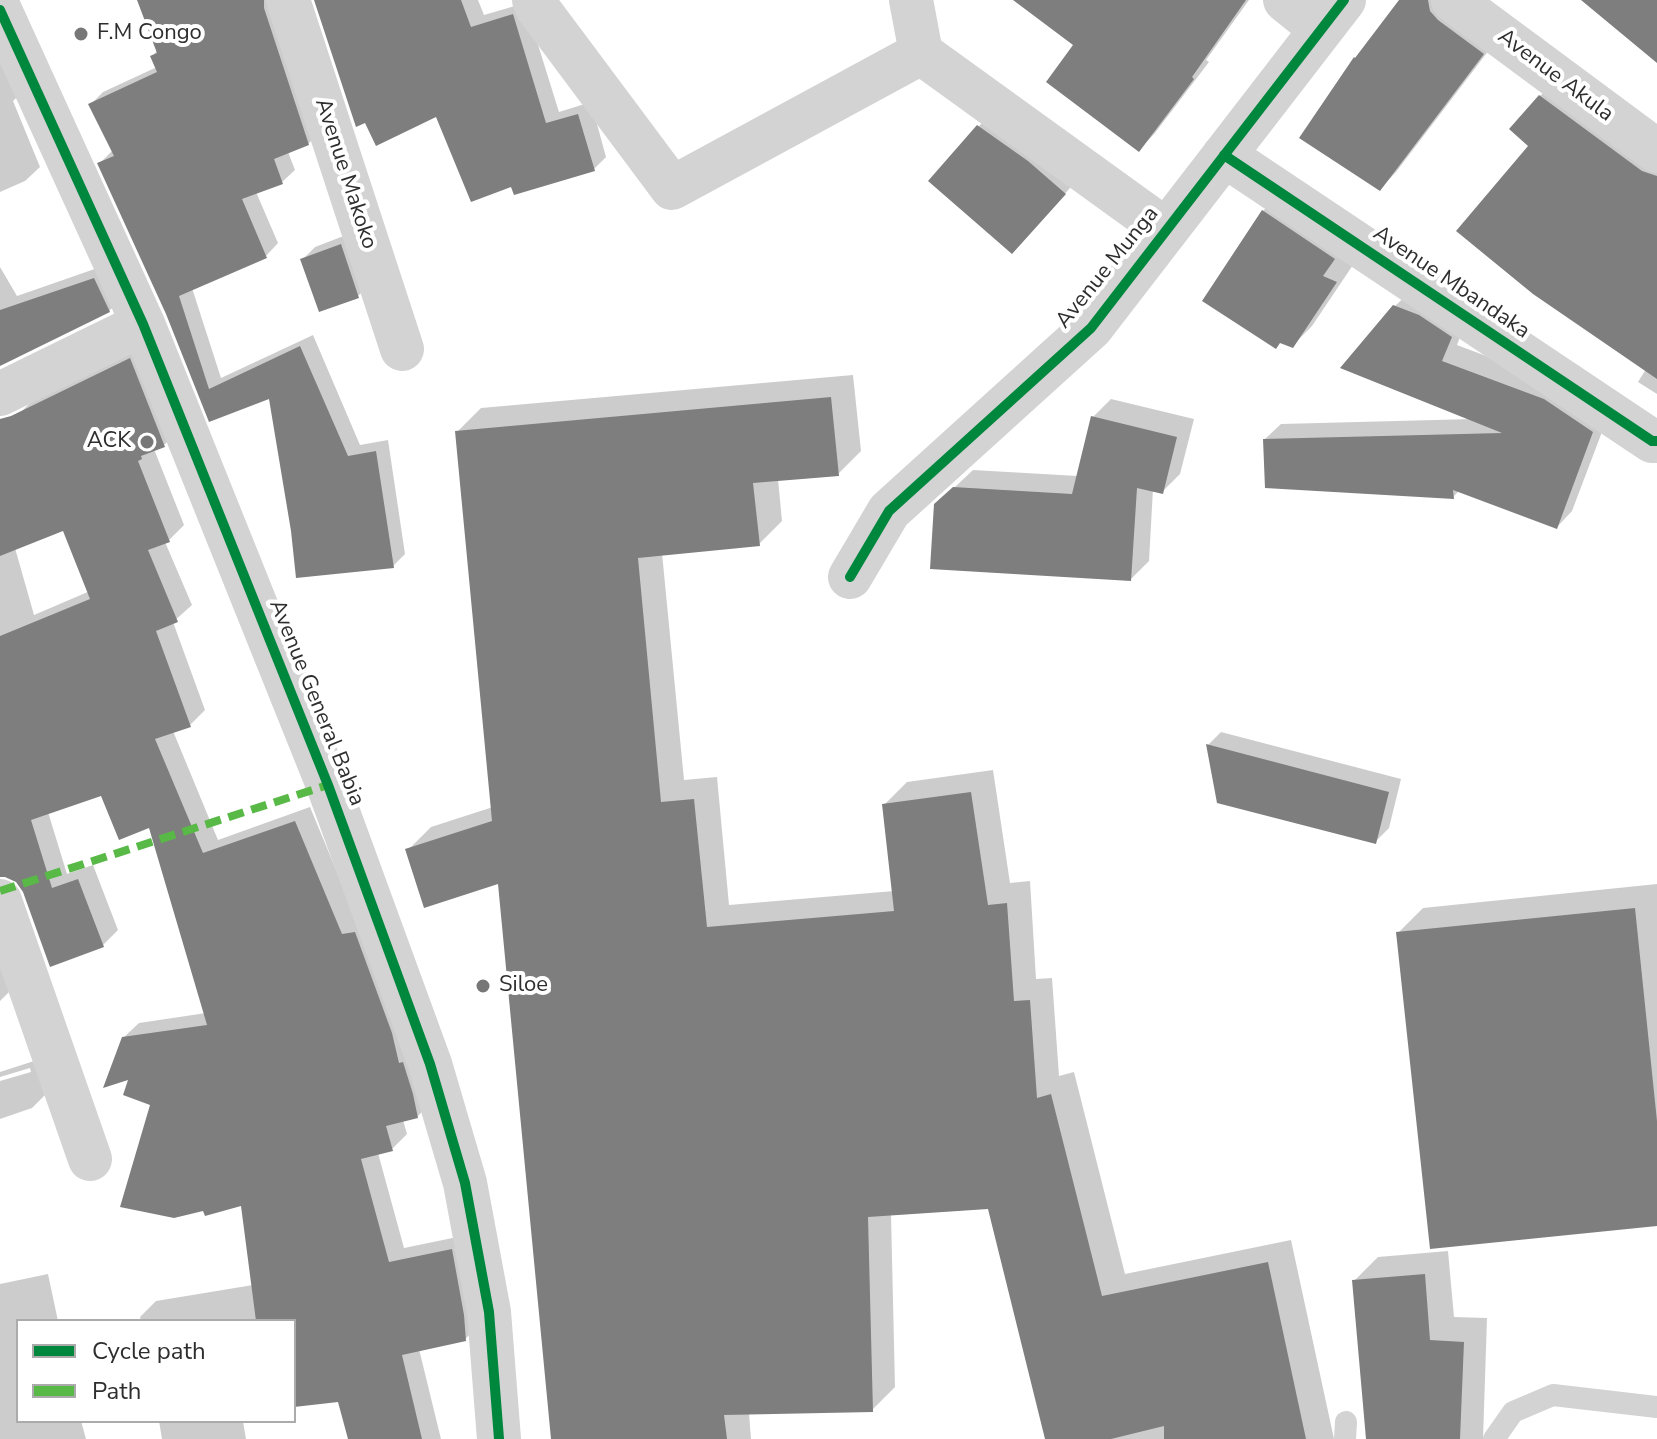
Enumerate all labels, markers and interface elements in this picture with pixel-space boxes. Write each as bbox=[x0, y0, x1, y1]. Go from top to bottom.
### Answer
place label: F.M Congo bbox=[97, 21, 202, 47]
street label: Avenue Akula bbox=[1492, 24, 1618, 128]
marker: F.M Congo bbox=[72, 25, 90, 43]
street label: Avenue Makoko bbox=[308, 95, 382, 253]
street label: Avenue Munga bbox=[1051, 202, 1165, 334]
street label: Avenue Mbandaka bbox=[1368, 221, 1534, 345]
place label: ACK bbox=[87, 429, 131, 455]
marker: ACK bbox=[138, 433, 156, 451]
street label: Avenue General Babia bbox=[263, 596, 369, 810]
place label: Siloe bbox=[499, 973, 548, 999]
marker: Siloe bbox=[474, 977, 492, 995]
legend bbox=[16, 1319, 296, 1423]
text: Cycle path bbox=[92, 1335, 206, 1367]
text: Path bbox=[92, 1375, 141, 1407]

